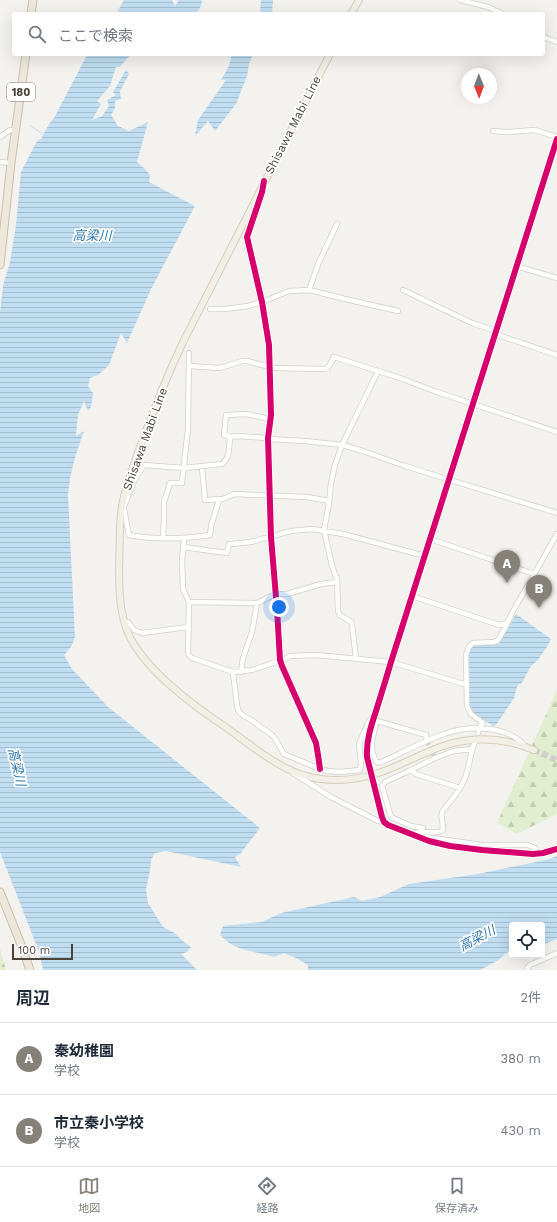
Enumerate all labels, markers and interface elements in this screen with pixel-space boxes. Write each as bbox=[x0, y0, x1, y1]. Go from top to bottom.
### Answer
search box bbox=[12, 12, 545, 56]
icon: search bbox=[26, 23, 48, 45]
text: ここで検索 bbox=[58, 27, 133, 45]
north arrow bbox=[461, 68, 497, 104]
street label: Shisawa Mabi Line bbox=[262, 74, 324, 176]
road number: 180 bbox=[7, 83, 35, 101]
water label: 高梁川 bbox=[72, 228, 113, 243]
street label: Shisawa Mabi Line bbox=[120, 386, 170, 492]
pin: A bbox=[494, 550, 520, 583]
pin: B bbox=[526, 575, 552, 608]
your location bbox=[269, 597, 289, 617]
water label: 高梁川 bbox=[5, 746, 29, 790]
water label: 高梁川 bbox=[456, 921, 499, 954]
map controls bbox=[509, 922, 545, 958]
button: locate bbox=[509, 922, 545, 958]
scale bar bbox=[12, 942, 73, 961]
text: 100 m bbox=[18, 944, 50, 957]
text: 周辺 bbox=[16, 988, 50, 1008]
text: 2件 bbox=[520, 990, 541, 1005]
text: 秦幼稚園 bbox=[54, 1042, 114, 1060]
text: A bbox=[25, 1051, 33, 1066]
text: 380 m bbox=[501, 1051, 541, 1066]
text: 学校 bbox=[54, 1063, 80, 1078]
text: 市立秦小学校 bbox=[54, 1114, 144, 1132]
text: B bbox=[25, 1123, 33, 1138]
text: 430 m bbox=[501, 1123, 541, 1138]
text: 学校 bbox=[54, 1135, 80, 1150]
tab: 地図 bbox=[78, 1175, 100, 1215]
tab: 経路 bbox=[256, 1175, 278, 1215]
tab: 保存済み bbox=[435, 1175, 479, 1215]

